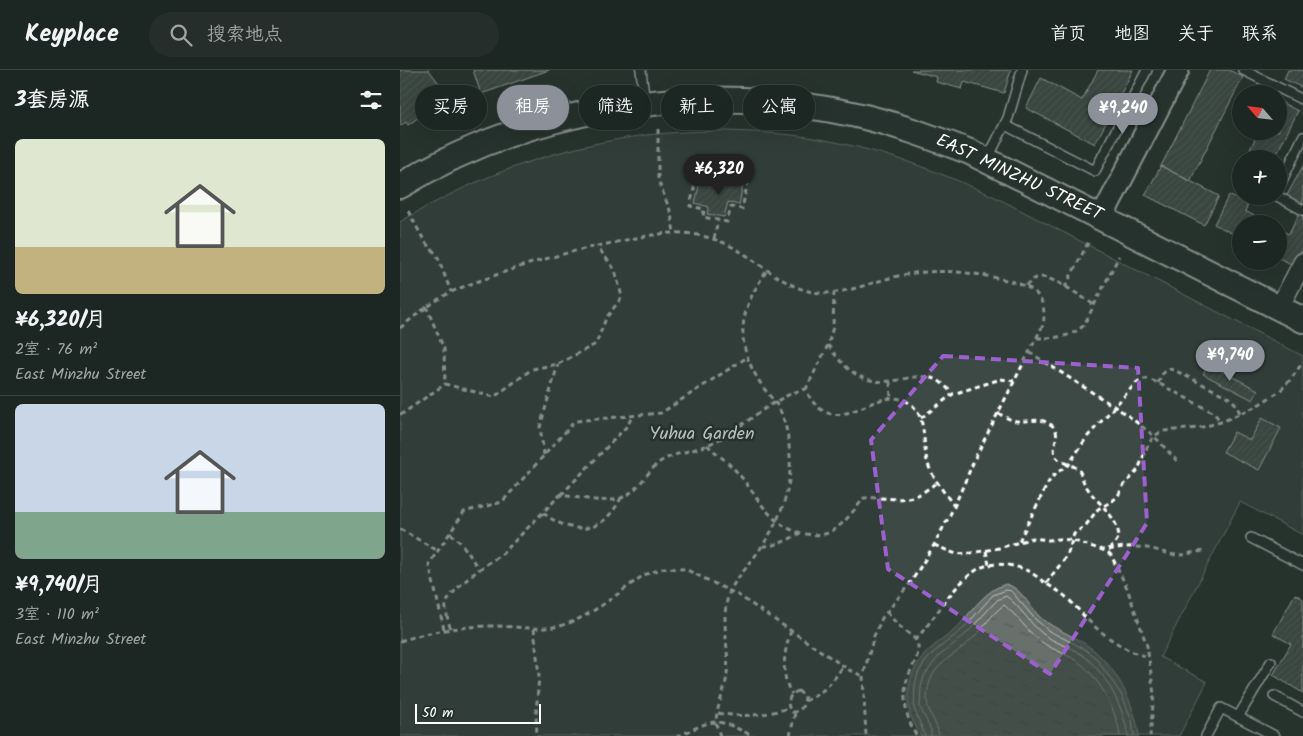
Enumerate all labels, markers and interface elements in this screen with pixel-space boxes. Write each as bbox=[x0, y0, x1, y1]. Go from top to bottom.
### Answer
search box bbox=[149, 12, 499, 57]
text: Keyplace bbox=[25, 15, 119, 54]
text: 搜索地点 bbox=[207, 20, 283, 50]
text: 首页 bbox=[1050, 20, 1086, 49]
text: 地图 bbox=[1114, 20, 1150, 49]
text: 关于 bbox=[1178, 20, 1214, 49]
text: 联系 bbox=[1242, 20, 1278, 49]
icon: search bbox=[167, 21, 195, 49]
text: 3套房源 bbox=[15, 84, 90, 117]
chip: 买房 bbox=[415, 85, 487, 130]
chip: 租房 bbox=[497, 85, 569, 130]
chip: 筛选 bbox=[579, 85, 651, 130]
chip: 新上 bbox=[661, 85, 733, 130]
chip: 公寓 bbox=[743, 85, 815, 130]
north arrow bbox=[1232, 85, 1288, 140]
map controls bbox=[1232, 85, 1287, 270]
icon: filters bbox=[357, 86, 385, 114]
pin: ¥9,240 bbox=[1082, 92, 1164, 135]
text: ¥9,240 bbox=[1099, 96, 1147, 121]
street label: EAST MINZHU STREET bbox=[931, 127, 1109, 230]
button: + bbox=[1232, 150, 1287, 205]
pin: ¥6,320 bbox=[678, 154, 760, 196]
text: ¥6,320 bbox=[695, 157, 744, 182]
icon: home bbox=[155, 171, 245, 261]
button: − bbox=[1232, 215, 1287, 270]
text: ¥6,320/月 bbox=[15, 304, 106, 337]
text: 2室 · 76 m² bbox=[15, 337, 97, 362]
pin: ¥9,740 bbox=[1189, 340, 1271, 382]
text: ¥9,740 bbox=[1207, 343, 1253, 368]
text: East Minzhu Street bbox=[15, 362, 147, 387]
park label: Yuhua Garden bbox=[649, 420, 755, 449]
icon: home bbox=[155, 437, 245, 527]
text: ¥9,740/月 bbox=[15, 569, 103, 602]
text: 3室 · 110 m² bbox=[15, 602, 99, 627]
text: East Minzhu Street bbox=[15, 627, 147, 652]
scale bar bbox=[415, 701, 541, 724]
text: 50 m bbox=[422, 702, 453, 724]

